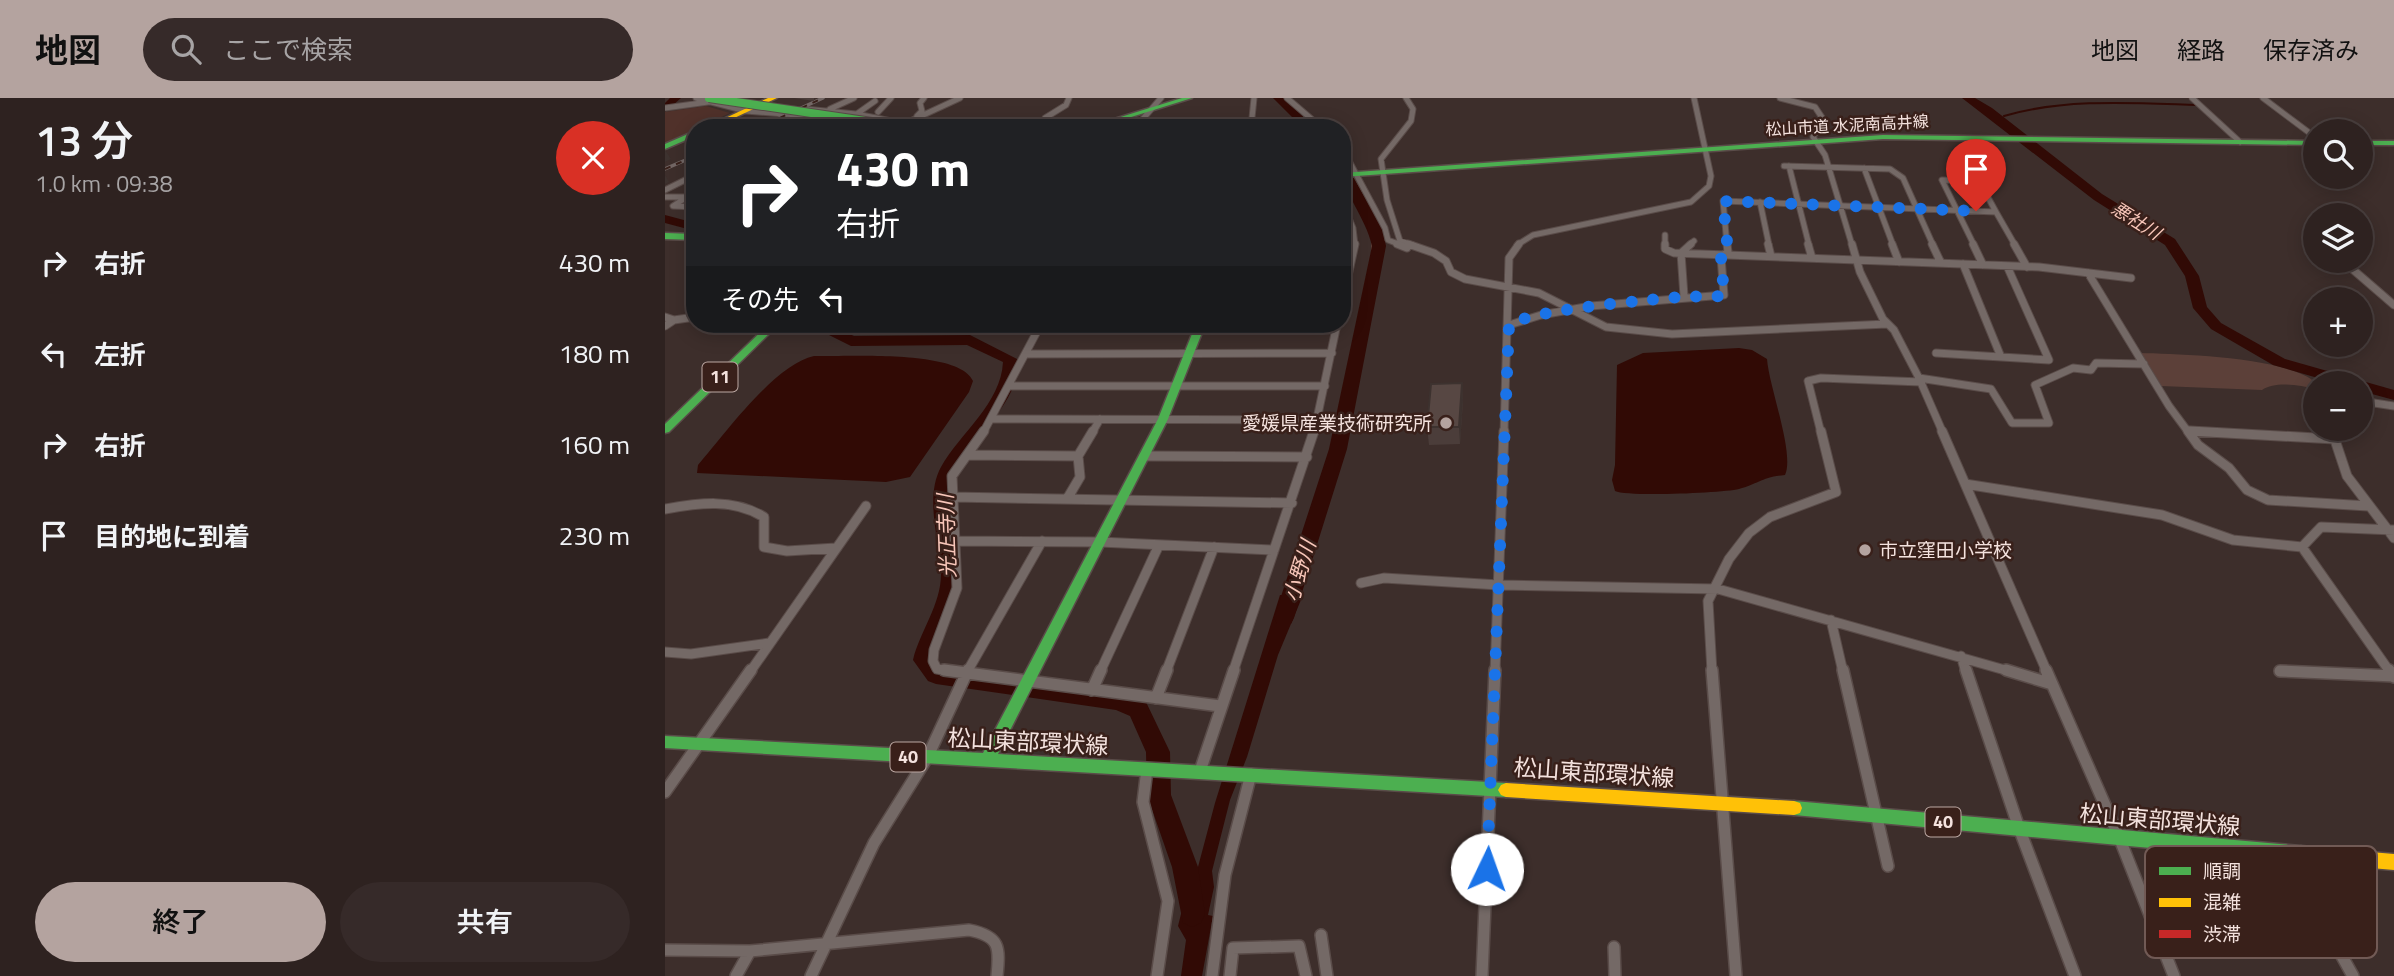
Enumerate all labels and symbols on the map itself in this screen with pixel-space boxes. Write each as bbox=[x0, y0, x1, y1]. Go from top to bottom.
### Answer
street label: 松山市道 水泥南高井線 bbox=[1765, 109, 1929, 141]
pin bbox=[1946, 139, 2006, 211]
water label: 悪社川 bbox=[2106, 195, 2168, 247]
road number: 11 bbox=[703, 362, 737, 391]
place label: 愛媛県産業技術研究所 bbox=[1242, 408, 1432, 437]
marker: 愛媛県産業技術研究所 bbox=[1438, 415, 1454, 431]
water label: 光正寺川 bbox=[928, 492, 963, 579]
water label: 小野川 bbox=[1275, 534, 1324, 606]
place label: 市立窪田小学校 bbox=[1879, 535, 2012, 564]
marker: 市立窪田小学校 bbox=[1857, 542, 1873, 558]
street label: 松山東部環状線 bbox=[947, 720, 1109, 763]
road number: 40 bbox=[891, 742, 925, 772]
street label: 松山東部環状線 bbox=[1513, 749, 1676, 796]
street label: 松山東部環状線 bbox=[2078, 795, 2242, 844]
road number: 40 bbox=[1925, 808, 1961, 836]
position arrow bbox=[1450, 832, 1524, 906]
legend bbox=[2145, 846, 2377, 958]
text: 順調 bbox=[2203, 856, 2241, 885]
text: 混雑 bbox=[2203, 887, 2241, 916]
text: 渋滞 bbox=[2203, 919, 2241, 948]

